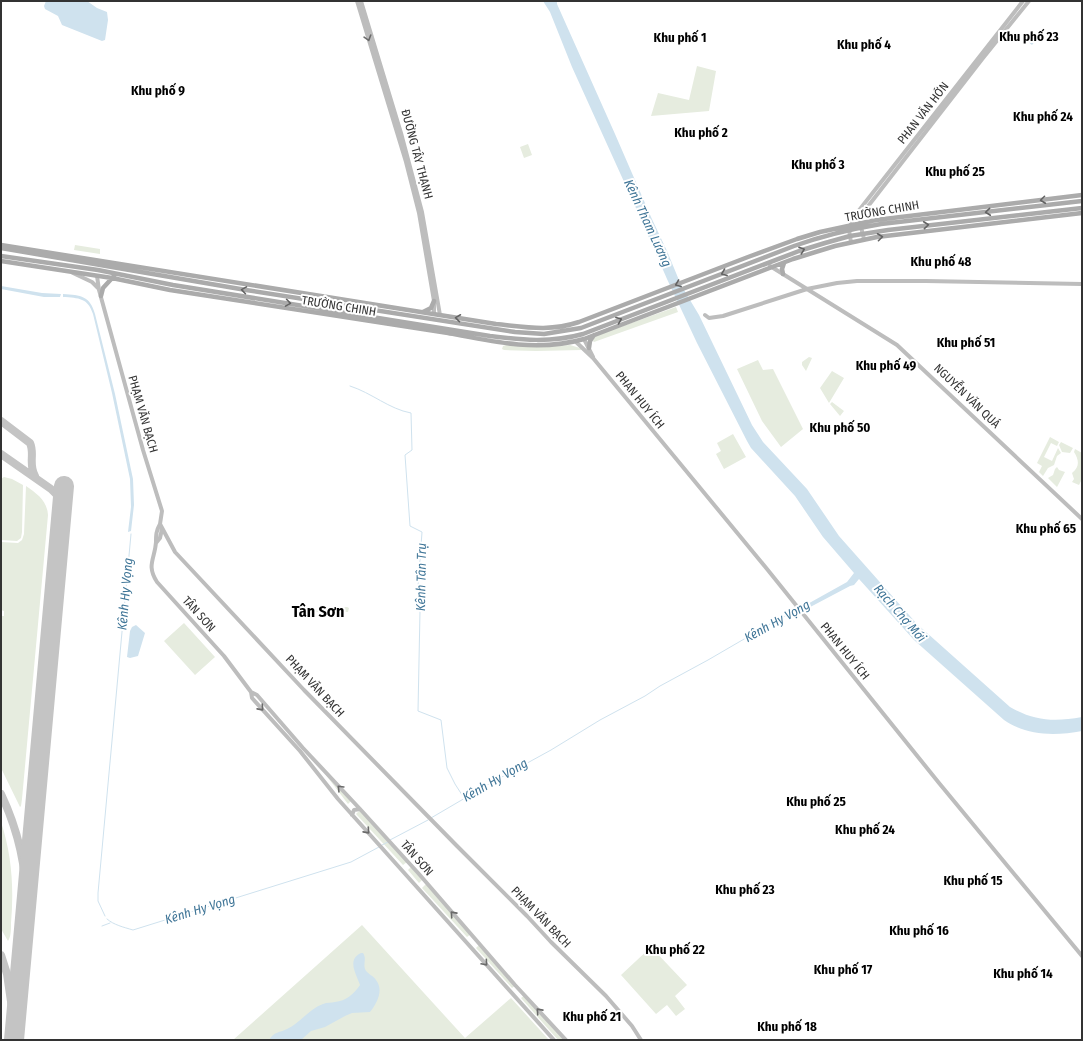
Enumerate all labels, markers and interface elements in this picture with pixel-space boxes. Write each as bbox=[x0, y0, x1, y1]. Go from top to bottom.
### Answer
district label: Khu phố 23 bbox=[999, 28, 1059, 44]
district label: Khu phố 1 bbox=[654, 29, 706, 45]
one-way arrow bbox=[363, 35, 372, 42]
district label: Khu phố 4 bbox=[837, 36, 891, 52]
street label: PHAN VĂN HỚN bbox=[894, 79, 951, 147]
district label: Khu phố 9 bbox=[131, 82, 185, 98]
street label: ĐƯỜNG TÂY THẠNH bbox=[398, 107, 437, 200]
district label: Khu phố 24 bbox=[1013, 108, 1073, 124]
district label: Khu phố 2 bbox=[674, 124, 728, 140]
district label: Khu phố 3 bbox=[791, 156, 845, 172]
district label: Khu phố 25 bbox=[925, 163, 985, 179]
water label: Kênh Tham Lương bbox=[621, 177, 675, 269]
one-way arrow bbox=[1040, 195, 1046, 204]
street label: TRƯỜNG CHINH bbox=[844, 197, 920, 224]
one-way arrow bbox=[985, 207, 991, 216]
one-way arrow bbox=[923, 221, 930, 230]
one-way arrow bbox=[877, 233, 883, 242]
one-way arrow bbox=[799, 247, 806, 255]
district label: Khu phố 48 bbox=[911, 253, 972, 269]
one-way arrow bbox=[720, 268, 727, 276]
one-way arrow bbox=[675, 280, 682, 288]
one-way arrow bbox=[241, 286, 248, 295]
street label: TRƯỜNG CHINH bbox=[301, 292, 377, 319]
one-way arrow bbox=[285, 298, 291, 307]
one-way arrow bbox=[455, 314, 461, 323]
one-way arrow bbox=[615, 317, 622, 325]
district label: Khu phố 51 bbox=[937, 334, 995, 350]
district label: Khu phố 49 bbox=[856, 357, 917, 373]
street label: NGUYỄN VĂN QUÁ bbox=[931, 360, 1005, 431]
street label: PHAN HUY ÍCH bbox=[613, 368, 668, 431]
street label: PHẠM VĂN BẠCH bbox=[125, 374, 162, 454]
district label: Khu phố 50 bbox=[810, 419, 870, 435]
district label: Khu phố 65 bbox=[1016, 520, 1076, 536]
water label: Kênh Tân Trụ bbox=[413, 543, 429, 611]
water label: Kênh Hy Vọng bbox=[114, 557, 136, 631]
water label: Rạch Chợ Mới bbox=[871, 581, 930, 645]
street label: TÂN SƠN bbox=[180, 593, 219, 634]
water label: Kênh Hy Vọng bbox=[742, 597, 813, 645]
district label: Tân Sơn bbox=[292, 602, 344, 621]
street label: PHAN HUY ÍCH bbox=[818, 619, 873, 682]
street label: PHẠM VĂN BẠCH bbox=[283, 651, 348, 720]
one-way arrow bbox=[256, 703, 264, 711]
water label: Kênh Hy Vọng bbox=[460, 755, 530, 805]
one-way arrow bbox=[337, 785, 345, 792]
district label: Khu phố 25 bbox=[786, 793, 846, 809]
district label: Khu phố 24 bbox=[835, 821, 895, 837]
one-way arrow bbox=[362, 827, 369, 834]
street label: TÂN SƠN bbox=[398, 837, 437, 879]
district label: Khu phố 15 bbox=[943, 872, 1003, 888]
district label: Khu phố 23 bbox=[715, 881, 775, 897]
street label: PHẠM VĂN BẠCH bbox=[508, 883, 574, 951]
water label: Kênh Hy Vọng bbox=[163, 891, 237, 927]
one-way arrow bbox=[450, 911, 458, 919]
district label: Khu phố 16 bbox=[889, 922, 949, 938]
district label: Khu phố 22 bbox=[645, 941, 705, 957]
one-way arrow bbox=[481, 959, 488, 966]
district label: Khu phố 17 bbox=[814, 961, 873, 977]
district label: Khu phố 14 bbox=[993, 965, 1053, 981]
one-way arrow bbox=[537, 1008, 544, 1016]
district label: Khu phố 21 bbox=[563, 1008, 621, 1024]
district label: Khu phố 18 bbox=[757, 1018, 817, 1034]

